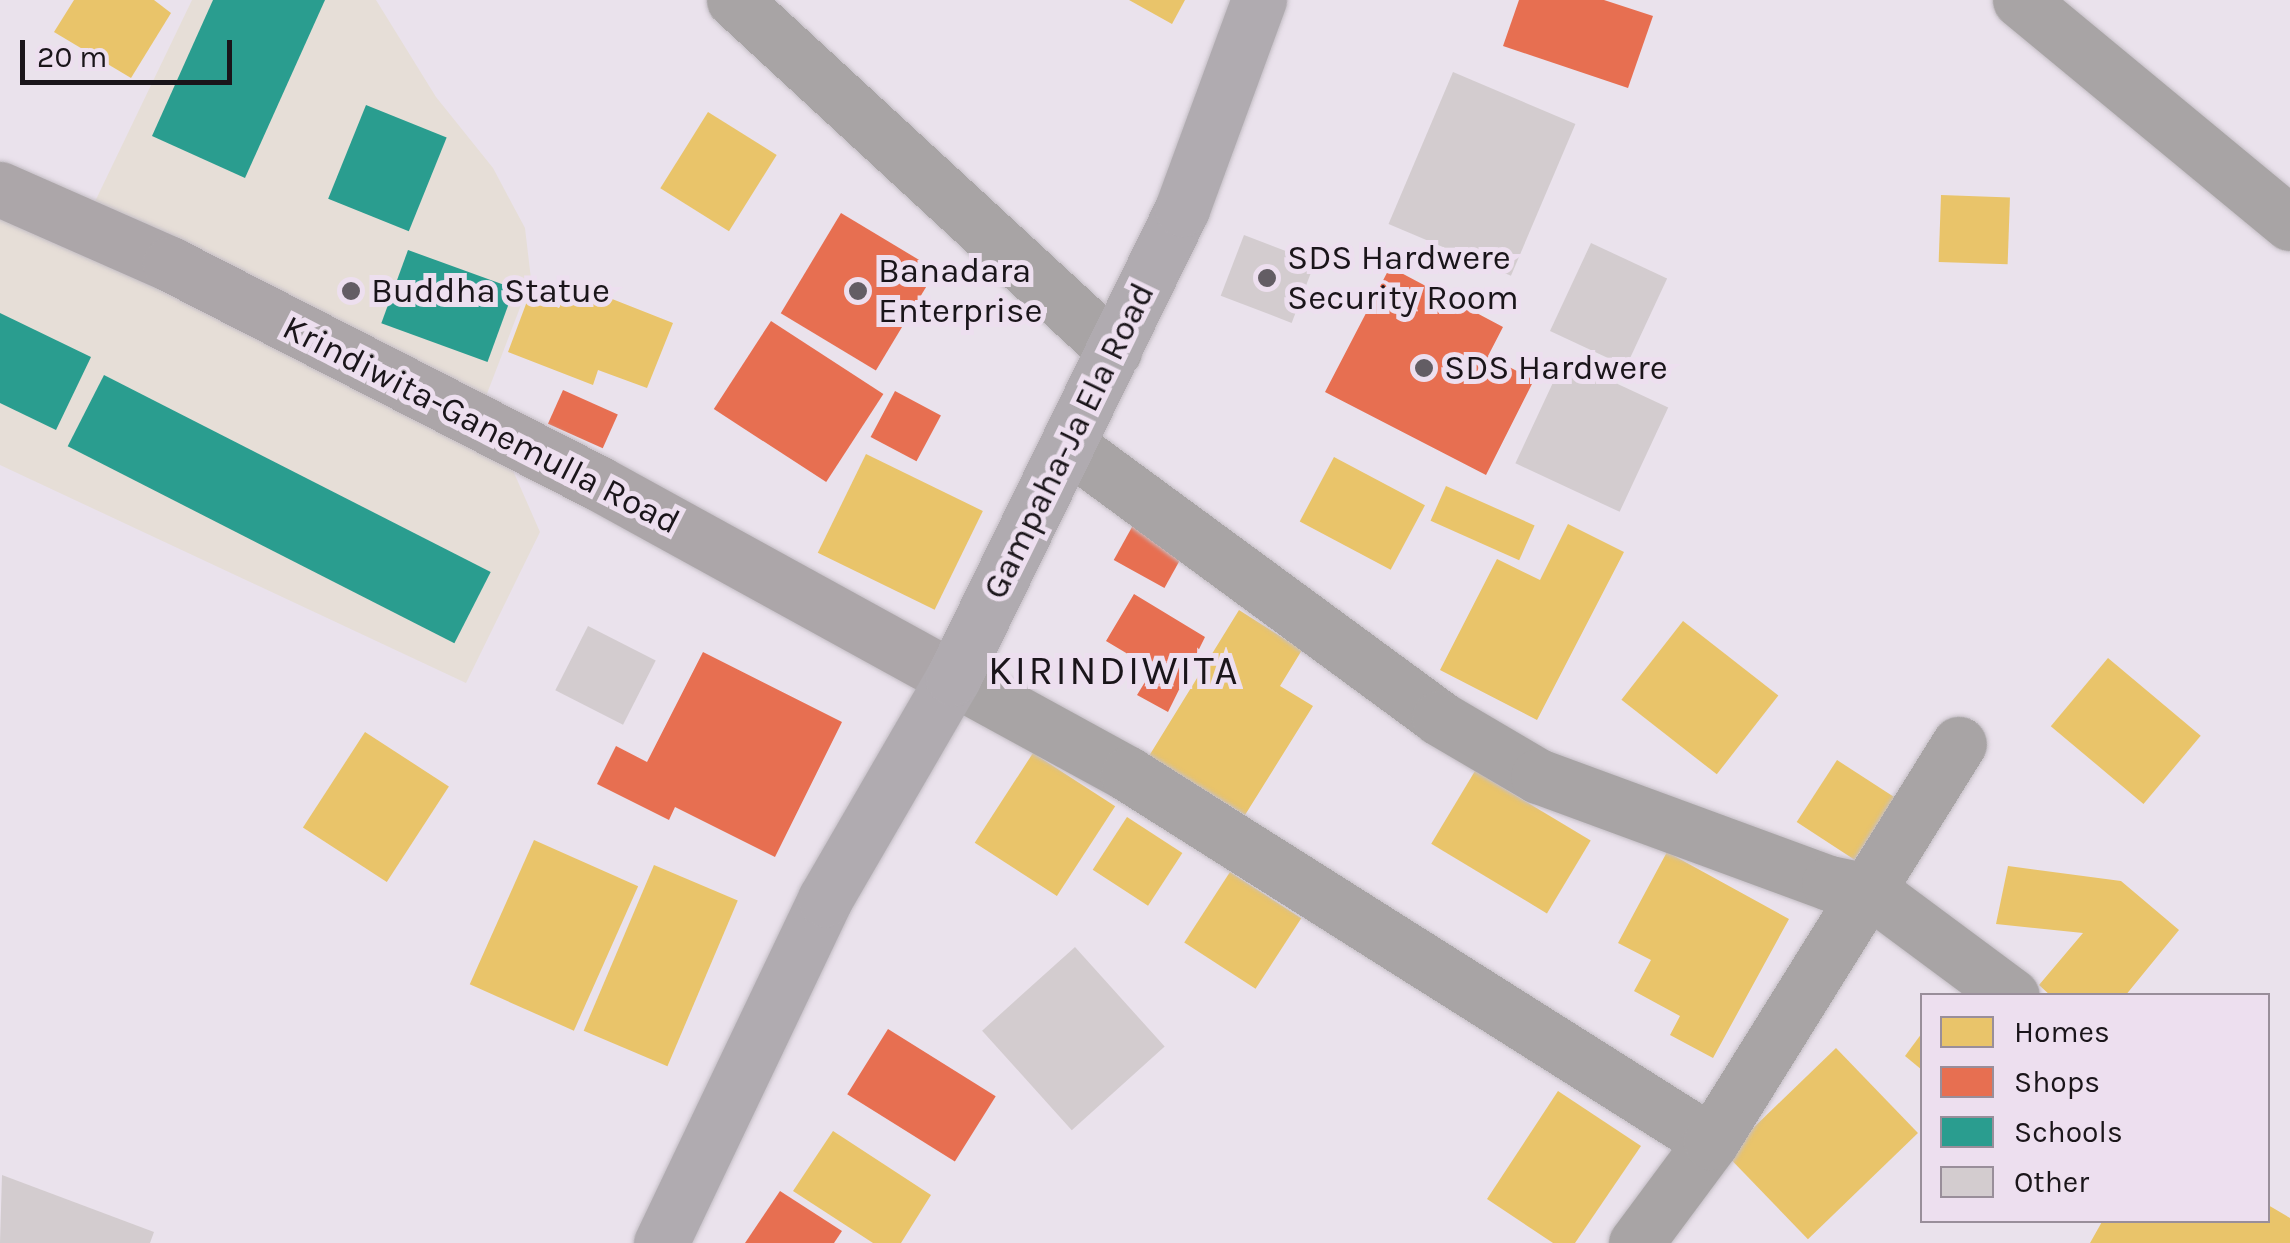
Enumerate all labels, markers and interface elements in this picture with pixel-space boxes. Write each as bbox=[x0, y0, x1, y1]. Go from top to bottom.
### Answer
scale bar bbox=[25, 20, 238, 82]
text: 20 m bbox=[37, 39, 107, 75]
place label: SDS Hardwere Security Room bbox=[1287, 237, 1519, 319]
place label: Banadara Enterprise bbox=[878, 250, 1042, 332]
marker: SDS Hardwere Security Room bbox=[1256, 267, 1278, 289]
place label: Buddha Statue bbox=[371, 270, 610, 312]
street label: Gampaha-Ja Ela Road bbox=[974, 276, 1164, 606]
marker: Buddha Statue bbox=[340, 280, 362, 302]
marker: Banadara Enterprise bbox=[847, 280, 869, 302]
street label: Krindiwita-Ganemulla Road bbox=[276, 306, 686, 544]
place label: SDS Hardwere bbox=[1444, 347, 1668, 389]
marker: SDS Hardwere bbox=[1413, 357, 1435, 379]
district label: KIRINDIWITA bbox=[988, 647, 1240, 695]
legend bbox=[1920, 993, 2270, 1223]
text: Homes bbox=[2014, 1014, 2110, 1050]
text: Shops bbox=[2014, 1064, 2100, 1100]
text: Schools bbox=[2014, 1114, 2123, 1150]
text: Other bbox=[2014, 1164, 2089, 1200]

